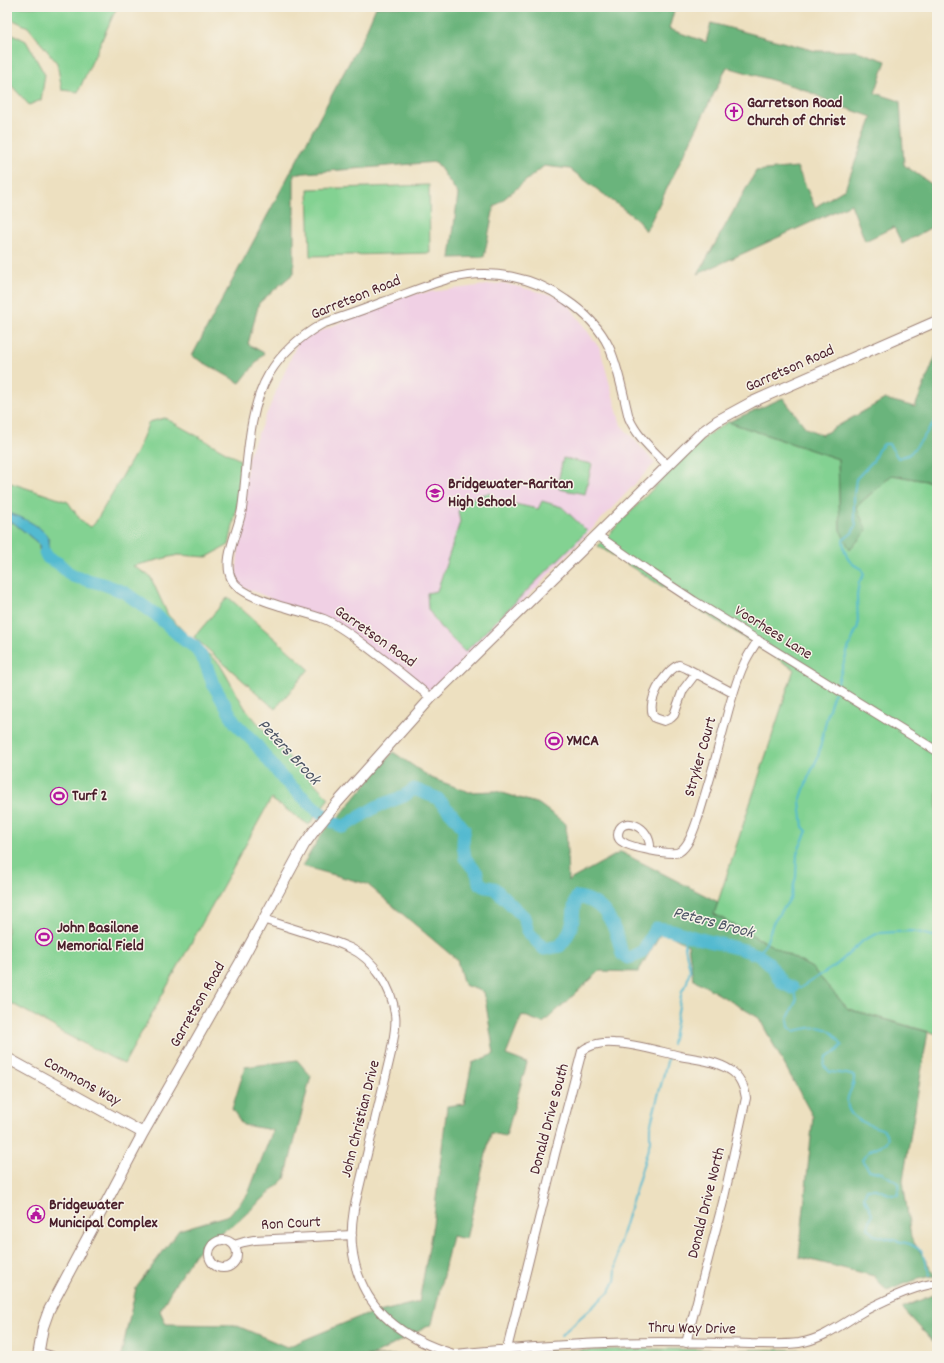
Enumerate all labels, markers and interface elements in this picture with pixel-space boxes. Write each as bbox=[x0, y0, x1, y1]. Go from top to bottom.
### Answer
place label: Garretson Road Church of Christ bbox=[747, 92, 846, 133]
church icon: Garretson Road Church of Christ bbox=[724, 102, 744, 122]
street label: Garretson Road bbox=[308, 269, 404, 327]
street label: Garretson Road bbox=[742, 339, 838, 399]
place label: Bridgewater-Raritan High School bbox=[448, 473, 573, 514]
school or university icon: Bridgewater-Raritan High School bbox=[425, 483, 445, 503]
street label: Garretson Road bbox=[329, 600, 421, 674]
street label: Voorhees Lane bbox=[730, 600, 816, 666]
street label: Stryker Court bbox=[679, 714, 723, 800]
water label: Peters Brook bbox=[251, 715, 326, 793]
place label: YMCA bbox=[566, 730, 599, 753]
sports icon: YMCA bbox=[544, 731, 564, 751]
place label: Turf 2 bbox=[72, 785, 108, 808]
sports icon: Turf 2 bbox=[49, 786, 69, 806]
water label: Peters Brook bbox=[670, 902, 758, 947]
place label: John Basilone Memorial Field bbox=[57, 917, 144, 958]
sports icon: John Basilone Memorial Field bbox=[34, 927, 54, 947]
street label: Garretson Road bbox=[164, 958, 232, 1052]
street label: Commons Way bbox=[39, 1051, 125, 1113]
street label: John Christian Drive bbox=[335, 1058, 387, 1180]
street label: Donald Drive South bbox=[524, 1061, 576, 1177]
street label: Donald Drive North bbox=[682, 1145, 732, 1261]
place label: Bridgewater Municipal Complex bbox=[49, 1194, 158, 1235]
public building icon: Bridgewater Municipal Complex bbox=[26, 1204, 46, 1224]
street label: Ron Court bbox=[261, 1211, 322, 1237]
street label: Thru Way Drive bbox=[648, 1317, 736, 1341]

